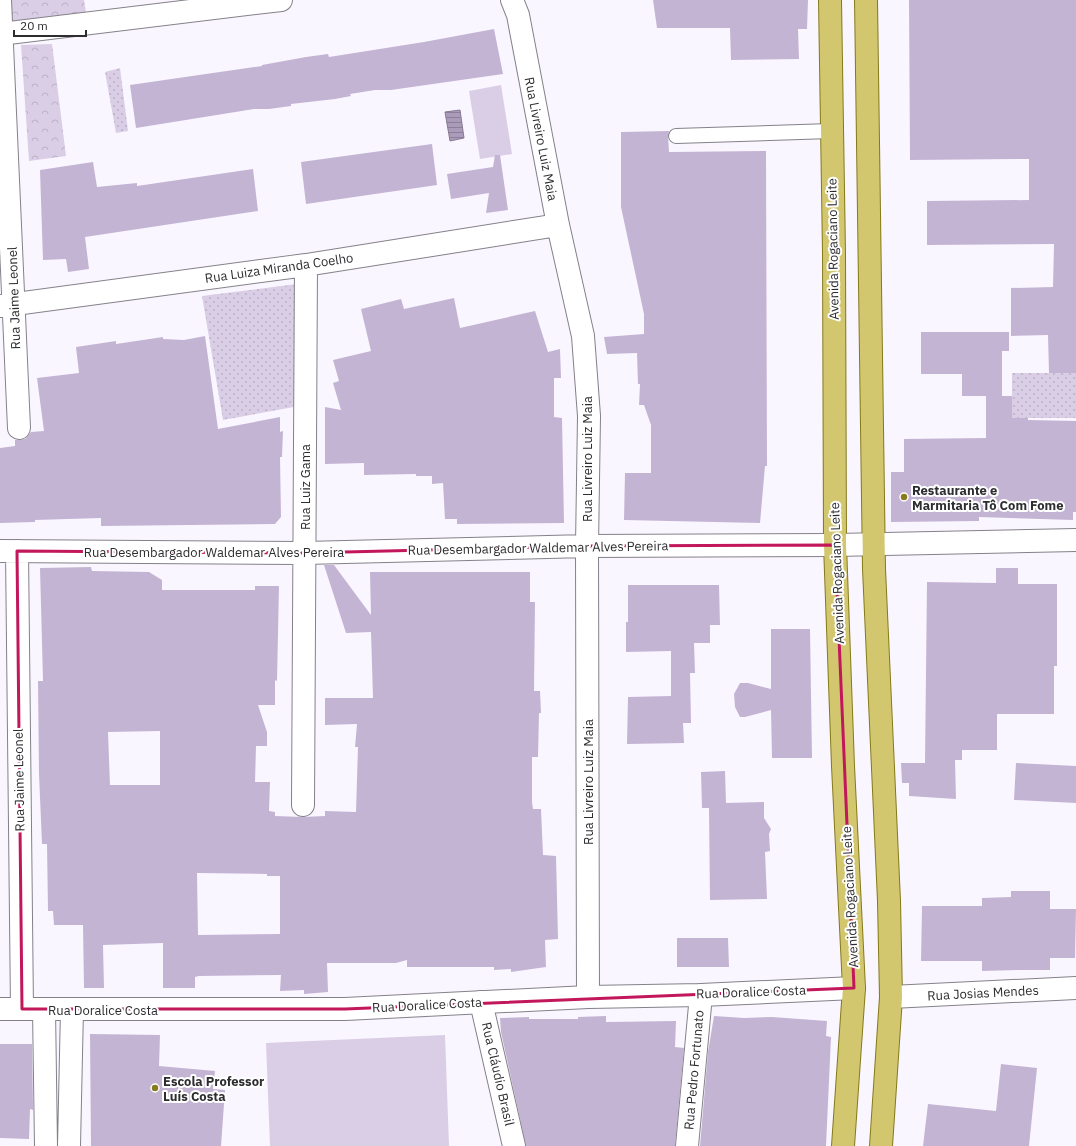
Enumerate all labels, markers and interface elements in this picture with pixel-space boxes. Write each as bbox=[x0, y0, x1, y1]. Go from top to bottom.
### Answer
scale bar bbox=[14, 12, 86, 38]
text: 20 m bbox=[20, 18, 48, 33]
street label: Rua Livreiro Luiz Maia bbox=[521, 76, 561, 202]
street label: Avenida Rogaciano Leite bbox=[823, 178, 843, 320]
street label: Rua Jaime Leonel bbox=[4, 246, 24, 350]
street label: Rua Luiza Miranda Coelho bbox=[204, 249, 354, 287]
street label: Rua Livreiro Luiz Maia bbox=[579, 396, 596, 522]
street label: Rua Luiz Gama bbox=[297, 444, 314, 530]
place label: Restaurante e Marmitaria Tô Com Fome bbox=[912, 482, 1064, 514]
marker: Restaurante e Marmitaria Tô Com Fome bbox=[899, 492, 909, 502]
street label: Avenida Rogaciano Leite bbox=[826, 502, 848, 644]
street label: Rua Desembargador Waldemar Alves Pereira bbox=[408, 537, 668, 559]
street label: Rua Desembargador Waldemar Alves Pereira bbox=[84, 544, 344, 561]
street label: Rua Livreiro Luiz Maia bbox=[580, 719, 597, 845]
street label: Rua Jaime Leonel bbox=[10, 728, 28, 832]
street label: Avenida Rogaciano Leite bbox=[838, 826, 862, 968]
street label: Rua Doralice Costa bbox=[696, 982, 806, 1002]
street label: Rua Josias Mendes bbox=[927, 982, 1039, 1004]
street label: Rua Doralice Costa bbox=[372, 994, 482, 1016]
street label: Rua Doralice Costa bbox=[48, 1002, 158, 1019]
street label: Rua Pedro Fortunato bbox=[680, 1009, 708, 1131]
street label: Rua Cláudio Brasil bbox=[478, 1020, 518, 1128]
place label: Escola Professor Luís Costa bbox=[163, 1073, 264, 1105]
marker: Escola Professor Luís Costa bbox=[150, 1083, 160, 1093]

